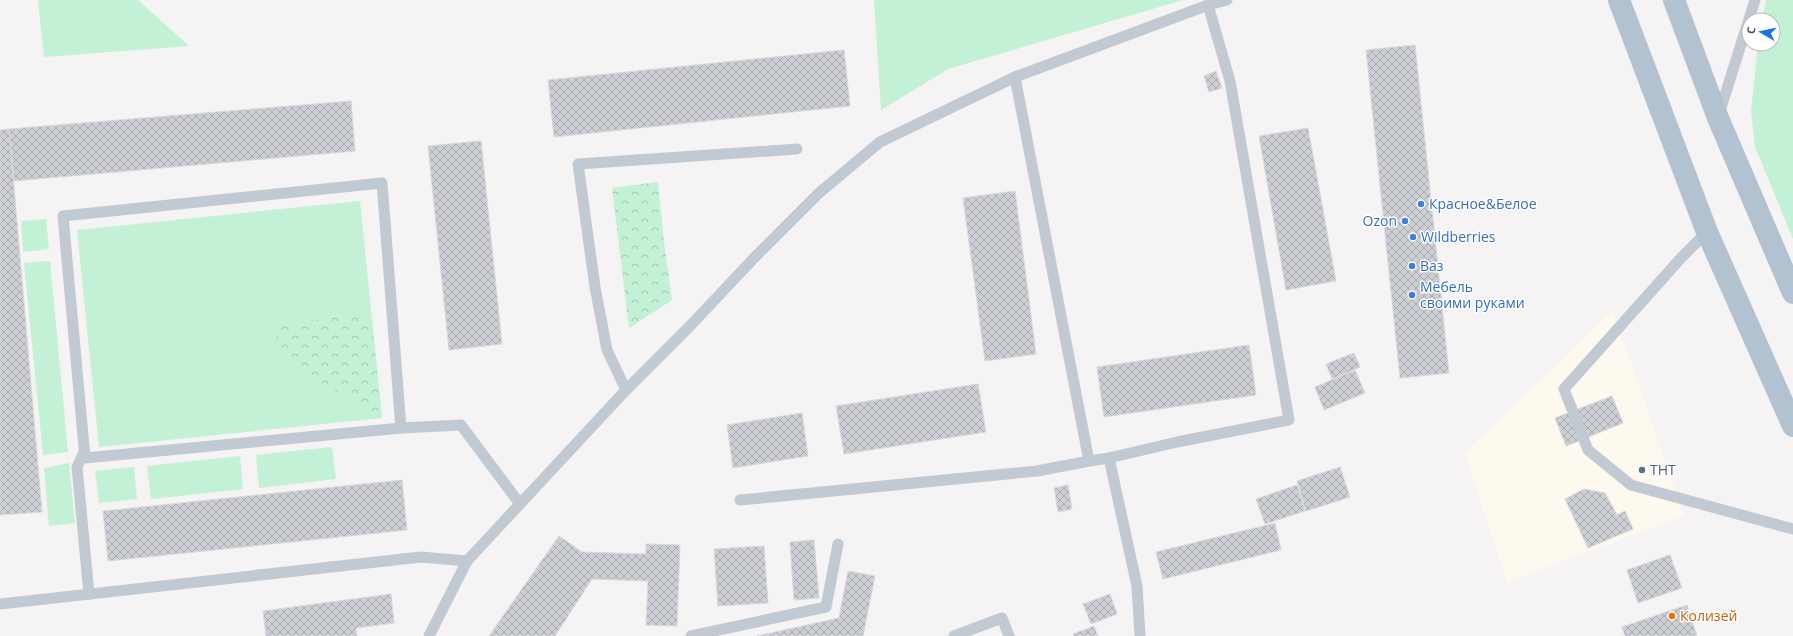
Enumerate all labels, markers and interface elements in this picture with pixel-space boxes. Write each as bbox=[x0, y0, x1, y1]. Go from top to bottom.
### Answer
north arrow bbox=[1741, 12, 1781, 52]
text: С bbox=[1743, 26, 1759, 35]
place label: Красное&Белое bbox=[1429, 194, 1537, 213]
marker: Красное&Белое bbox=[1416, 199, 1426, 209]
place label: Ozon bbox=[1363, 211, 1397, 230]
marker: Ozon bbox=[1400, 216, 1410, 226]
place label: Wildberries bbox=[1421, 227, 1496, 246]
marker: Wildberries bbox=[1408, 232, 1418, 242]
place label: Ваз bbox=[1420, 256, 1444, 275]
marker: Ваз bbox=[1407, 261, 1417, 271]
place label: Мебель своими руками bbox=[1420, 277, 1525, 312]
marker: Мебель своими руками bbox=[1407, 290, 1417, 300]
place label: ТНТ bbox=[1650, 460, 1676, 479]
marker: ТНТ bbox=[1637, 465, 1647, 475]
place label: Колизей bbox=[1680, 606, 1737, 625]
marker: Колизей bbox=[1667, 611, 1677, 621]

